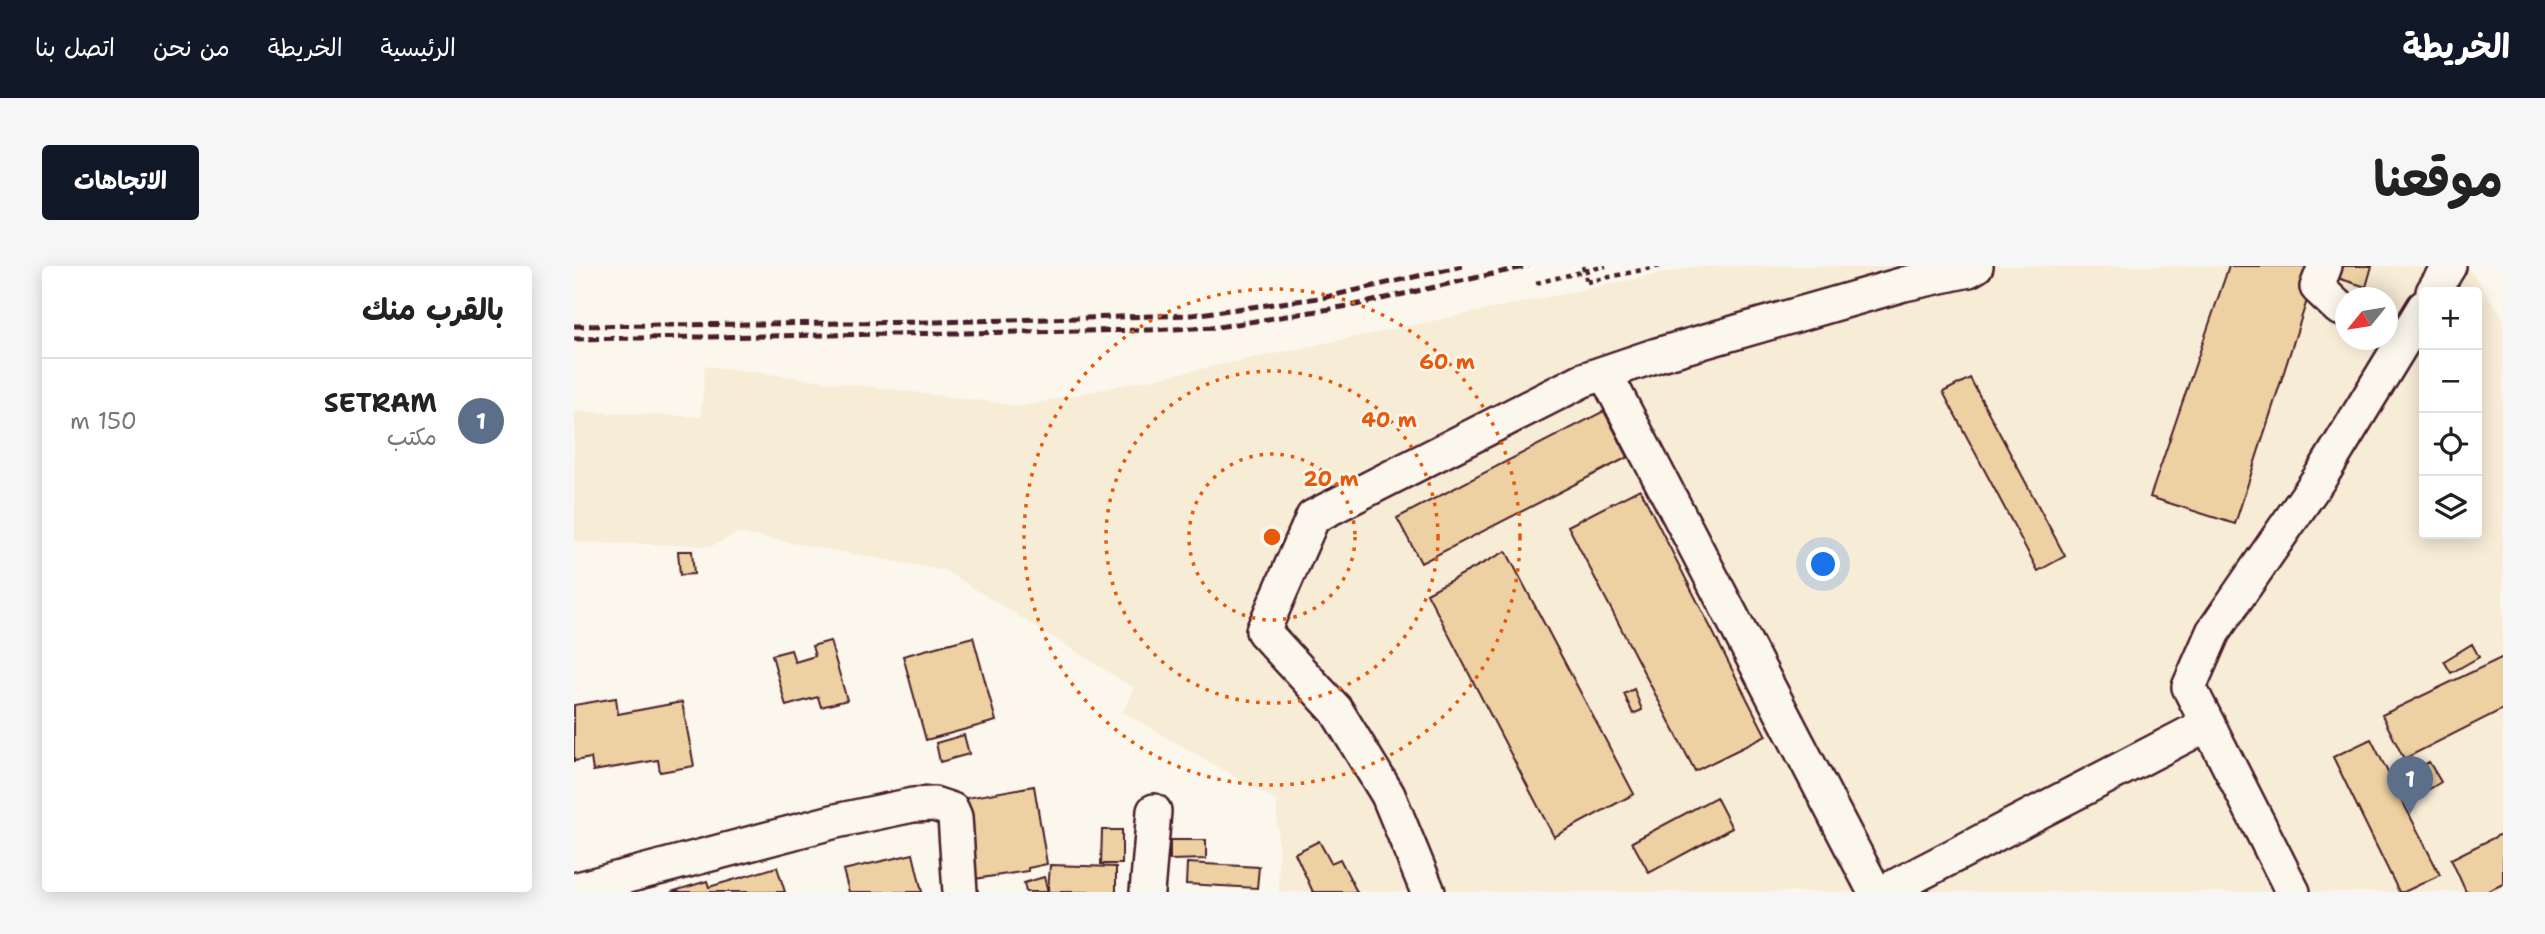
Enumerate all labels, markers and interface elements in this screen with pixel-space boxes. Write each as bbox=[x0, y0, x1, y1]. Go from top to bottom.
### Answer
text: الخريطة bbox=[2403, 24, 2510, 69]
text: اتصل بنا bbox=[35, 32, 115, 64]
text: من نحن bbox=[153, 32, 230, 64]
text: الخريطة bbox=[268, 32, 343, 64]
text: الرئيسية bbox=[381, 32, 456, 64]
button: الاتجاهات bbox=[42, 145, 199, 220]
text: موقعنا bbox=[2373, 146, 2503, 212]
north arrow bbox=[2335, 287, 2398, 350]
map controls bbox=[2419, 287, 2482, 539]
button: + bbox=[2419, 287, 2482, 350]
text: بالقرب منك bbox=[362, 289, 504, 330]
text: 60 m bbox=[1419, 348, 1475, 376]
button: − bbox=[2419, 350, 2482, 413]
text: SETRAM bbox=[324, 385, 437, 420]
text: 150 m bbox=[70, 406, 137, 436]
text: 1 bbox=[476, 406, 486, 436]
text: 40 m bbox=[1361, 406, 1417, 434]
button: locate bbox=[2419, 413, 2482, 476]
text: مكتب bbox=[387, 422, 437, 452]
text: 20 m bbox=[1303, 465, 1359, 493]
button: layers bbox=[2419, 476, 2482, 539]
centre of rings bbox=[1260, 525, 1284, 549]
your location bbox=[1806, 547, 1840, 581]
pin: 1 bbox=[2387, 756, 2433, 814]

